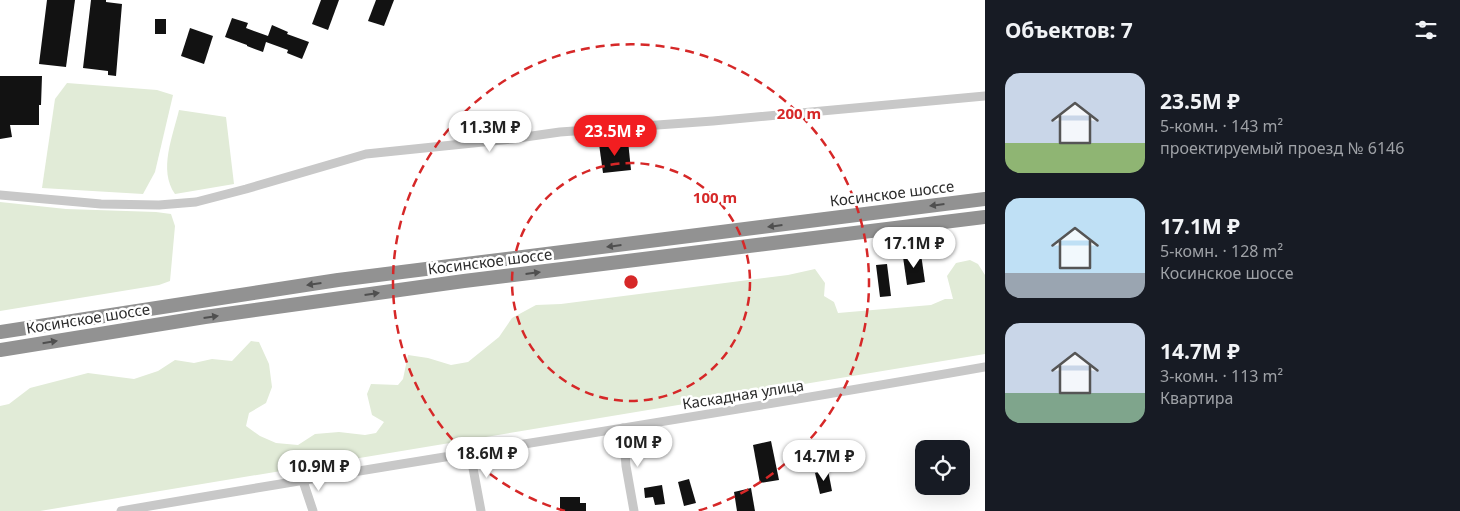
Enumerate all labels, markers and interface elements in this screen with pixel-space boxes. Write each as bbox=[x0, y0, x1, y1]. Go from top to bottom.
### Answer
text: Объектов: 7 bbox=[1005, 16, 1133, 44]
icon: filters bbox=[1412, 16, 1440, 44]
text: 23.5M ₽ bbox=[1160, 87, 1240, 115]
icon: home bbox=[1045, 93, 1105, 153]
text: 200 m bbox=[777, 103, 821, 123]
pin: 11.3M ₽ bbox=[444, 110, 536, 153]
pin: 23.5M ₽ bbox=[569, 114, 661, 157]
text: 5-комн. · 143 m² bbox=[1160, 115, 1283, 137]
text: 11.3M ₽ bbox=[460, 116, 520, 138]
text: 23.5M ₽ bbox=[585, 120, 645, 142]
text: проектируемый проезд № 6146 bbox=[1160, 137, 1404, 159]
street label: Косинское шоссе bbox=[829, 175, 955, 211]
text: 100 m bbox=[693, 187, 737, 207]
one-way arrow bbox=[928, 201, 944, 209]
text: 17.1M ₽ bbox=[1160, 212, 1240, 240]
icon: home bbox=[1045, 218, 1105, 278]
one-way arrow bbox=[767, 222, 783, 230]
pin: 17.1M ₽ bbox=[868, 226, 960, 269]
text: 17.1M ₽ bbox=[884, 232, 944, 254]
text: 5-комн. · 128 m² bbox=[1160, 240, 1283, 262]
one-way arrow bbox=[606, 242, 622, 250]
street label: Косинское шоссе bbox=[427, 243, 553, 279]
text: Косинское шоссе bbox=[1160, 262, 1293, 284]
one-way arrow bbox=[525, 269, 541, 277]
centre of rings bbox=[622, 273, 640, 291]
one-way arrow bbox=[306, 280, 322, 288]
one-way arrow bbox=[364, 290, 380, 298]
street label: Косинское шоссе bbox=[24, 298, 151, 338]
one-way arrow bbox=[203, 312, 219, 320]
one-way arrow bbox=[43, 337, 59, 345]
text: 14.7M ₽ bbox=[1160, 337, 1240, 365]
icon: home bbox=[1045, 343, 1105, 403]
text: 3-комн. · 113 m² bbox=[1160, 365, 1283, 387]
street label: Каскадная улица bbox=[681, 375, 805, 413]
text: Квартира bbox=[1160, 387, 1234, 409]
pin: 10M ₽ bbox=[603, 426, 673, 468]
text: 10M ₽ bbox=[614, 431, 662, 453]
pin: 18.6M ₽ bbox=[441, 436, 533, 479]
pin: 14.7M ₽ bbox=[778, 440, 870, 482]
map controls bbox=[915, 440, 970, 495]
button: locate bbox=[915, 440, 970, 495]
text: 18.6M ₽ bbox=[457, 442, 517, 464]
text: 14.7M ₽ bbox=[794, 445, 854, 467]
pin: 10.9M ₽ bbox=[273, 450, 365, 492]
text: 10.9M ₽ bbox=[289, 455, 349, 477]

